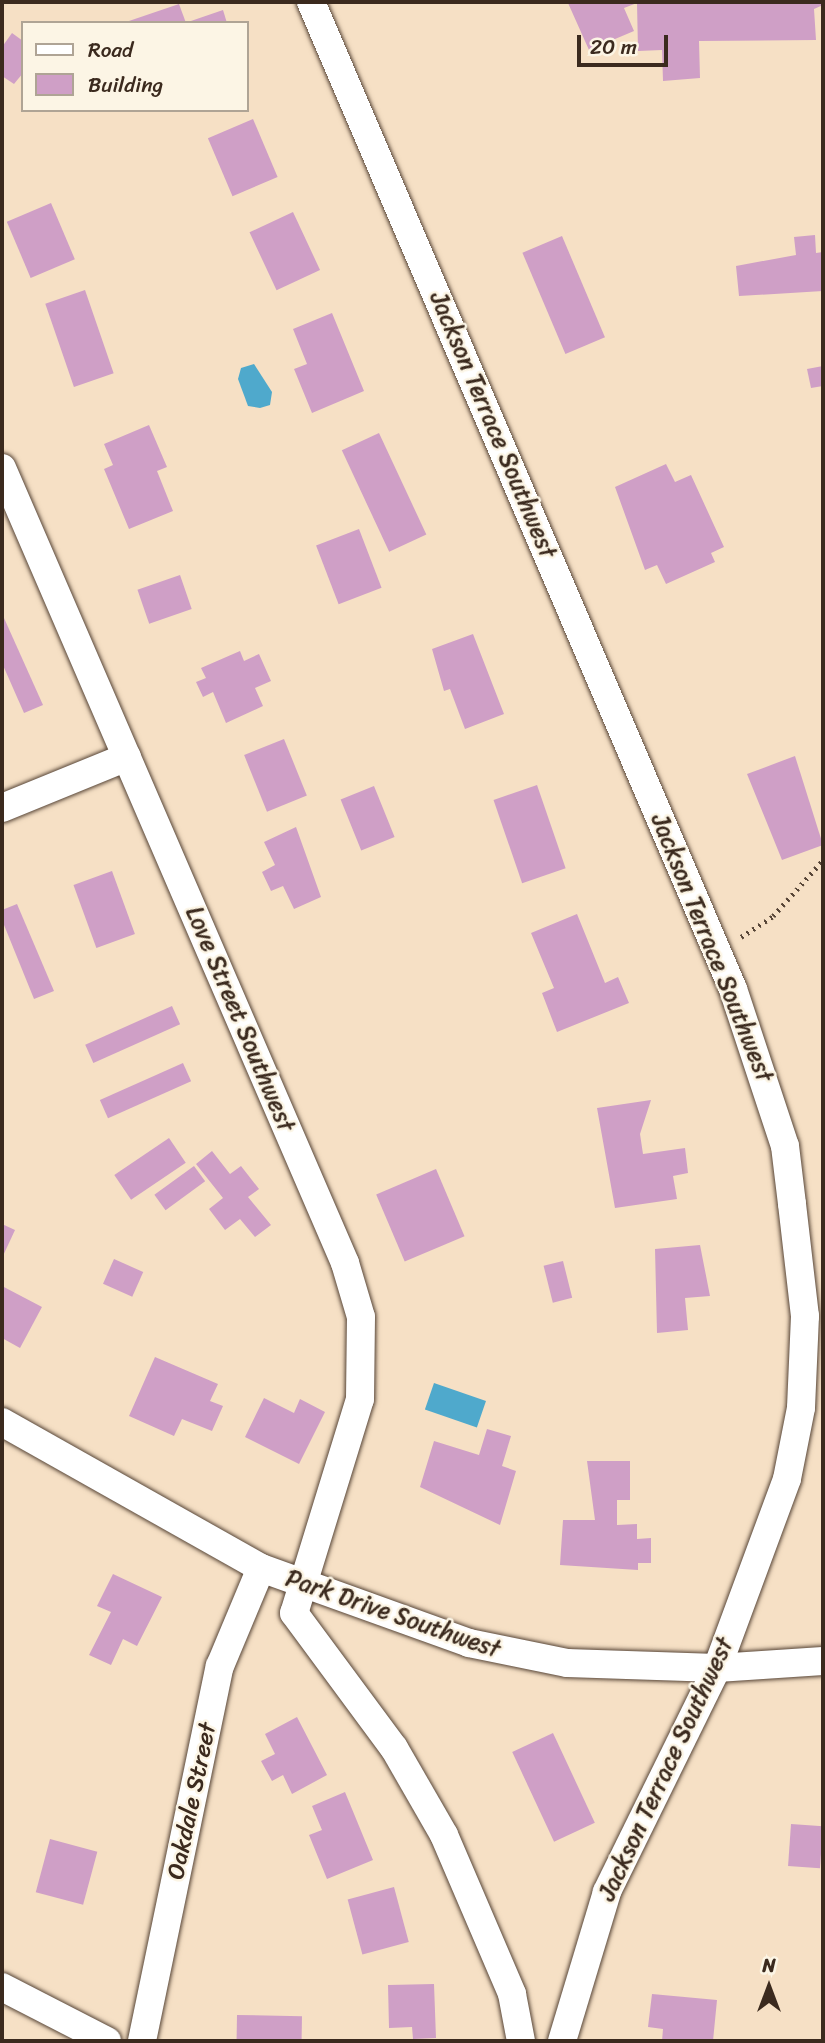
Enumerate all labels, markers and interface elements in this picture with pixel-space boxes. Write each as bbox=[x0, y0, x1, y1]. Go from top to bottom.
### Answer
legend bbox=[21, 21, 248, 112]
scale bar bbox=[580, 21, 671, 65]
text: 20 m bbox=[590, 28, 637, 66]
text: Road bbox=[88, 31, 133, 69]
text: Building bbox=[88, 66, 163, 104]
street label: Jackson Terrace Southwest bbox=[424, 287, 562, 563]
street label: Jackson Terrace Southwest bbox=[645, 809, 779, 1087]
street label: Love Street Southwest bbox=[179, 902, 301, 1136]
street label: Park Drive Southwest bbox=[280, 1563, 506, 1665]
street label: Jackson Terrace Southwest bbox=[592, 1633, 740, 1905]
street label: Oakdale Street bbox=[161, 1720, 223, 1882]
text: N bbox=[762, 1949, 776, 1982]
north arrow bbox=[734, 1952, 804, 2022]

